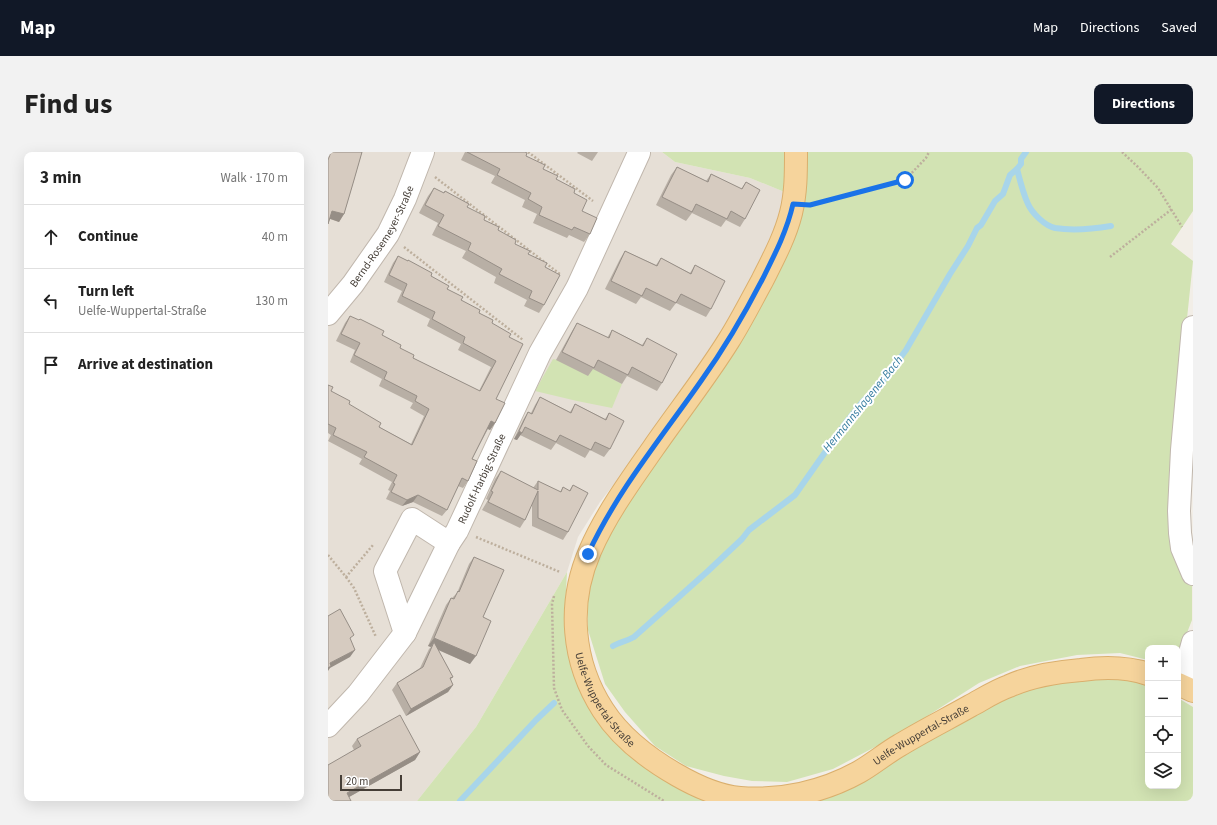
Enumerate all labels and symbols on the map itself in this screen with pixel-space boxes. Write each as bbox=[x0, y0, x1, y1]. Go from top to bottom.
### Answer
route start bbox=[896, 171, 914, 189]
street label: Bernd-Rosemeyer-Straße bbox=[346, 183, 417, 290]
water label: Hermannshagener Bach bbox=[819, 352, 907, 456]
street label: Rudolf-Harbig-Straße bbox=[454, 430, 509, 526]
route end bbox=[579, 545, 597, 563]
street label: Uelfe-Wuppertal-Straße bbox=[572, 651, 639, 751]
street label: Uelfe-Wuppertal-Straße bbox=[870, 700, 972, 768]
scale bar bbox=[340, 773, 402, 792]

